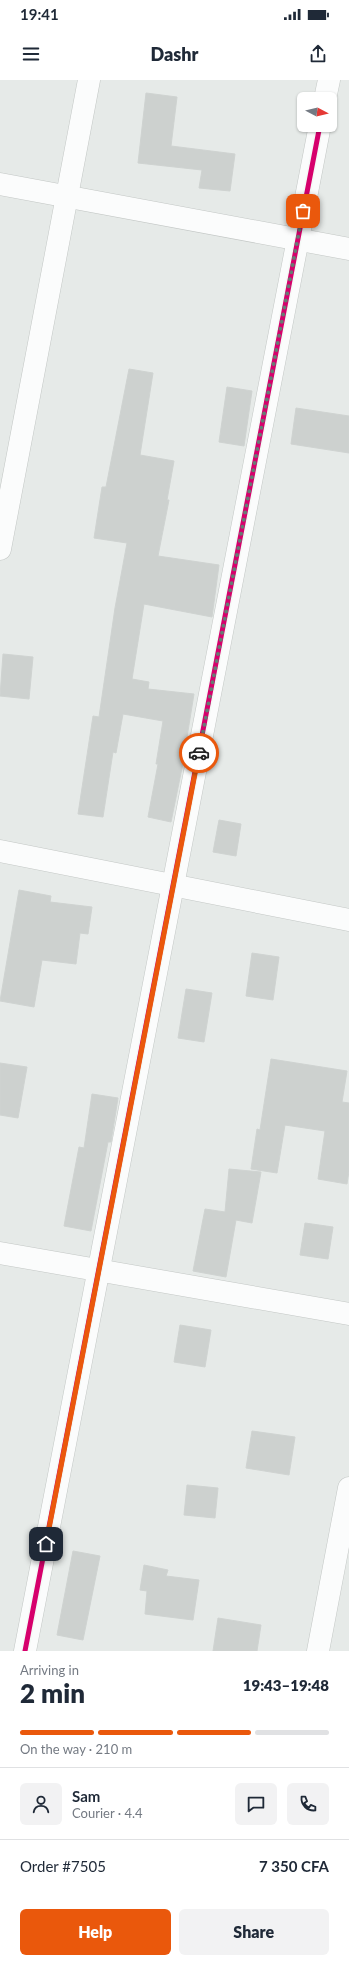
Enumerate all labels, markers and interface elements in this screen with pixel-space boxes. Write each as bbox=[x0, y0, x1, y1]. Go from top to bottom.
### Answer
text: 19:41 bbox=[20, 5, 59, 23]
icon: menu bbox=[20, 43, 42, 65]
text: Dashr bbox=[151, 43, 198, 65]
icon: share bbox=[307, 43, 329, 65]
north arrow bbox=[297, 92, 337, 132]
map controls bbox=[297, 92, 337, 132]
pin bbox=[286, 194, 320, 228]
icon: bag bbox=[292, 200, 314, 222]
courier bbox=[179, 733, 219, 773]
icon: car bbox=[188, 742, 210, 764]
pin bbox=[29, 1527, 63, 1561]
icon: home bbox=[35, 1533, 57, 1555]
text: Arriving in bbox=[20, 1662, 79, 1678]
text: 19:43–19:48 bbox=[243, 1676, 329, 1694]
text: 2 min bbox=[20, 1677, 85, 1709]
text: On the way · 210 m bbox=[20, 1741, 132, 1757]
button: person bbox=[20, 1783, 62, 1825]
button: chat bbox=[235, 1783, 277, 1825]
button: phone bbox=[287, 1783, 329, 1825]
text: Sam bbox=[72, 1787, 100, 1805]
text: Courier · 4.4 bbox=[72, 1805, 143, 1821]
text: Order #7505 bbox=[20, 1857, 106, 1875]
text: 7 350 CFA bbox=[259, 1857, 329, 1875]
button: Help bbox=[20, 1909, 171, 1955]
button: Share bbox=[179, 1909, 329, 1955]

